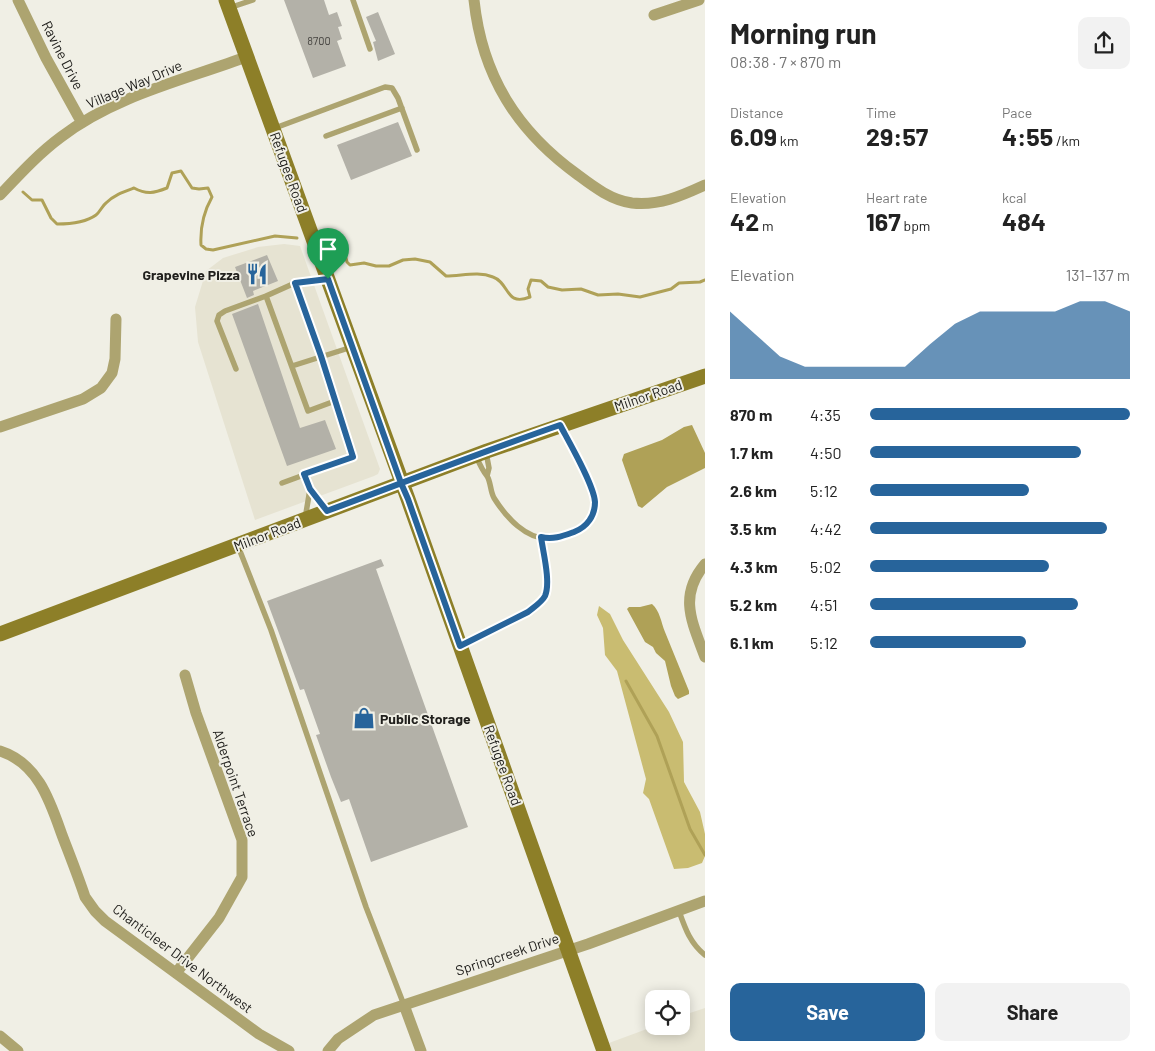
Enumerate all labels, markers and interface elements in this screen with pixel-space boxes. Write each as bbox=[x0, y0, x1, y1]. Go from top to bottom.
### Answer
text: Morning run bbox=[730, 16, 877, 50]
button: share bbox=[1078, 17, 1130, 69]
street label: Ravine Drive bbox=[38, 18, 88, 92]
house number: 8700 bbox=[307, 34, 331, 47]
text: 08:38 · 7 × 870 m bbox=[730, 52, 841, 71]
street label: Village Way Drive bbox=[84, 56, 184, 112]
text: Distance bbox=[730, 104, 783, 121]
text: Time bbox=[866, 104, 896, 121]
text: Pace bbox=[1002, 104, 1032, 121]
text: 6.09 bbox=[730, 121, 777, 151]
text: 29:57 bbox=[866, 121, 928, 151]
text: 4:55 bbox=[1002, 121, 1053, 151]
street label: Refugee Road bbox=[267, 129, 311, 215]
text: km bbox=[777, 132, 798, 149]
text: /km bbox=[1053, 132, 1080, 149]
text: Elevation bbox=[730, 189, 786, 206]
text: Heart rate bbox=[866, 189, 927, 206]
text: kcal bbox=[1002, 189, 1026, 206]
text: 42 bbox=[730, 206, 759, 236]
text: 167 bbox=[866, 206, 901, 236]
text: 484 bbox=[1002, 206, 1046, 236]
text: m bbox=[759, 217, 774, 234]
text: bpm bbox=[901, 217, 930, 234]
pin bbox=[307, 228, 349, 279]
icon: arrive bbox=[314, 235, 342, 263]
restaurant icon: Grapevine Pizza bbox=[244, 261, 270, 287]
text: Elevation bbox=[730, 265, 794, 284]
text: 131–137 m bbox=[1066, 265, 1130, 284]
place label: Grapevine Pizza bbox=[142, 266, 240, 283]
street label: Milnor Road bbox=[612, 375, 684, 415]
text: 870 m bbox=[730, 405, 772, 424]
text: 4:35 bbox=[810, 405, 841, 424]
text: 1.7 km bbox=[730, 443, 773, 462]
text: 4:50 bbox=[810, 443, 842, 462]
text: 2.6 km bbox=[730, 481, 777, 500]
text: 5:12 bbox=[810, 481, 838, 500]
street label: Milnor Road bbox=[231, 513, 303, 555]
text: 3.5 km bbox=[730, 519, 777, 538]
text: 4:42 bbox=[810, 519, 842, 538]
text: 4.3 km bbox=[730, 557, 778, 576]
text: 5:02 bbox=[810, 557, 841, 576]
text: 5.2 km bbox=[730, 595, 777, 614]
text: 4:51 bbox=[810, 595, 838, 614]
text: 6.1 km bbox=[730, 633, 774, 652]
text: 5:12 bbox=[810, 633, 838, 652]
shop icon: Public Storage bbox=[351, 705, 377, 731]
place label: Public Storage bbox=[380, 710, 471, 727]
street label: Refugee Road bbox=[481, 722, 525, 808]
street label: Alderpoint Terrace bbox=[210, 727, 262, 839]
street label: Chanticleer Drive Northwest bbox=[110, 900, 256, 1016]
street label: Springcreek Drive bbox=[453, 929, 561, 979]
button: Save bbox=[730, 983, 925, 1041]
button: Share bbox=[935, 983, 1130, 1041]
map controls bbox=[645, 990, 690, 1035]
button: locate bbox=[645, 990, 690, 1035]

